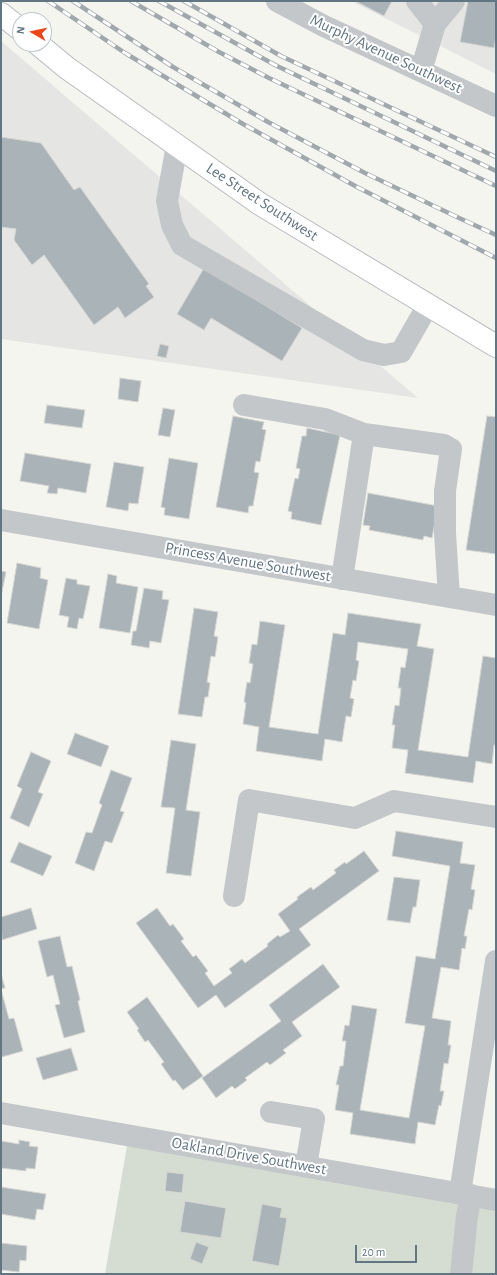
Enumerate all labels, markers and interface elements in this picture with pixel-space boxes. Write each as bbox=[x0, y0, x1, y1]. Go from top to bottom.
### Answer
street label: Murphy Avenue Southwest bbox=[307, 10, 465, 98]
north arrow bbox=[12, 12, 52, 52]
text: N bbox=[15, 26, 27, 35]
street label: Lee Street Southwest bbox=[202, 159, 322, 245]
street label: Princess Avenue Southwest bbox=[164, 538, 332, 586]
street label: Oakland Drive Southwest bbox=[170, 1133, 328, 1179]
scale bar bbox=[357, 1237, 419, 1263]
text: 20 m bbox=[362, 1246, 385, 1258]

